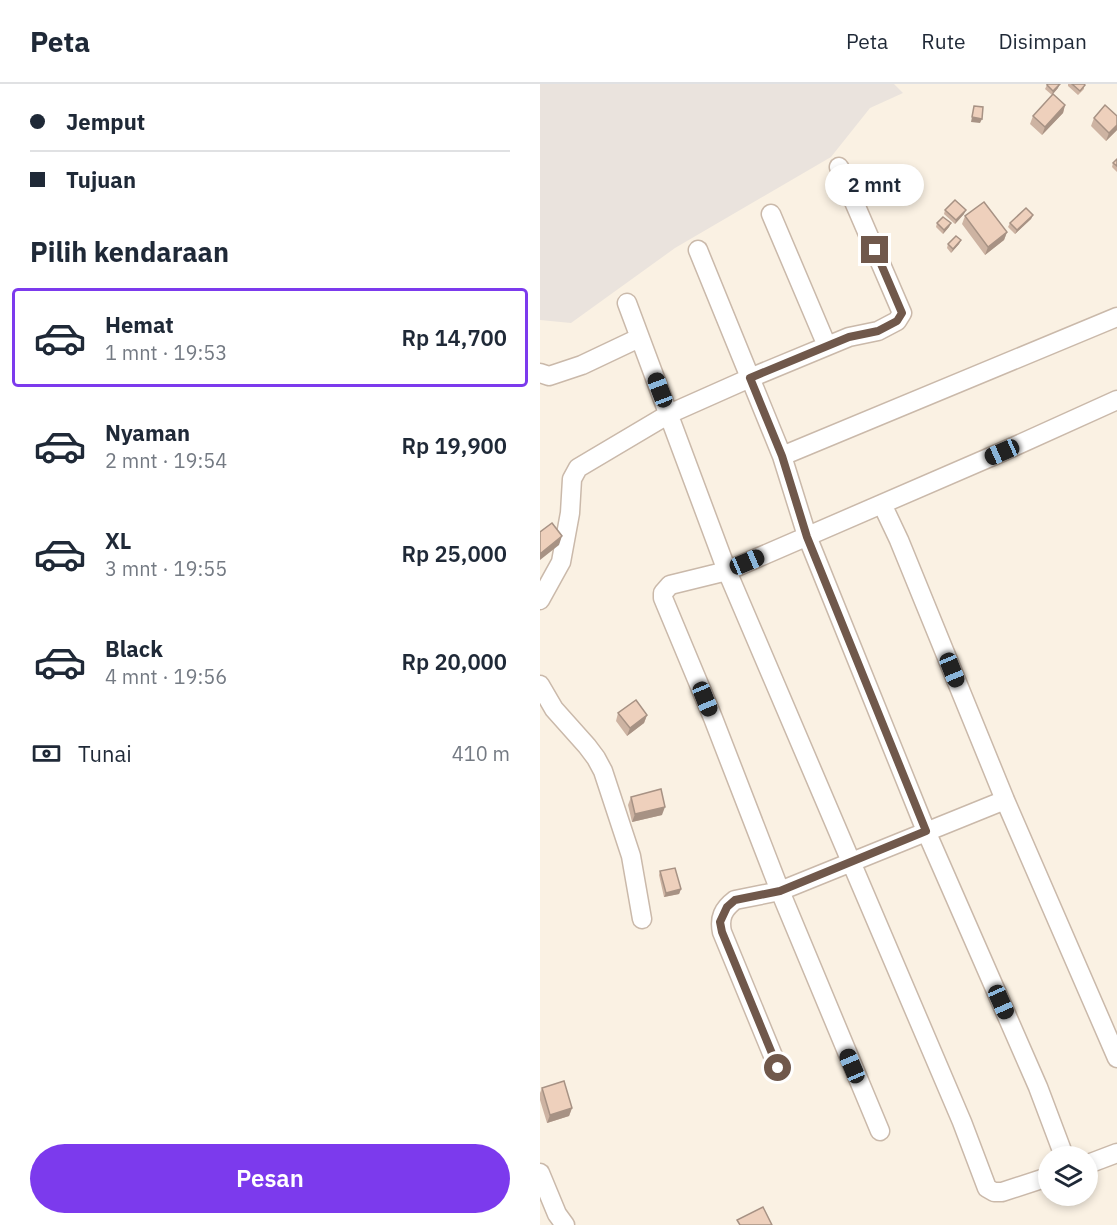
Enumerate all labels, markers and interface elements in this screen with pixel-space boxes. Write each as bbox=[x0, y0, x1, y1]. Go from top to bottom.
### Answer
text: Peta bbox=[30, 23, 90, 60]
text: Peta bbox=[846, 27, 888, 55]
text: Rute bbox=[921, 27, 966, 55]
text: Disimpan bbox=[999, 27, 1087, 55]
text: Jemput bbox=[66, 107, 145, 136]
callout: 2 mnt bbox=[826, 163, 925, 205]
text: Tujuan bbox=[66, 165, 136, 194]
text: 2 mnt bbox=[848, 171, 901, 198]
text: Pilih kendaraan bbox=[30, 234, 229, 269]
route end bbox=[861, 236, 888, 263]
text: Hemat bbox=[105, 310, 174, 339]
icon: car bbox=[33, 311, 87, 365]
text: Rp 14,700 bbox=[401, 323, 507, 352]
text: 1 mnt · 19:53 bbox=[105, 339, 227, 366]
car bbox=[645, 370, 675, 410]
text: Nyaman bbox=[105, 418, 190, 447]
icon: car bbox=[33, 419, 87, 473]
text: Rp 19,900 bbox=[401, 431, 507, 460]
car bbox=[982, 436, 1022, 468]
text: 2 mnt · 19:54 bbox=[105, 447, 227, 474]
text: XL bbox=[105, 526, 131, 555]
icon: car bbox=[33, 527, 87, 581]
text: Rp 25,000 bbox=[401, 539, 507, 568]
car bbox=[727, 547, 767, 577]
text: 3 mnt · 19:55 bbox=[105, 555, 227, 582]
text: Black bbox=[105, 634, 163, 663]
icon: car bbox=[33, 635, 87, 689]
text: Rp 20,000 bbox=[401, 647, 507, 676]
car bbox=[937, 650, 967, 690]
text: 4 mnt · 19:56 bbox=[105, 663, 227, 690]
car bbox=[690, 679, 720, 719]
icon: cash bbox=[30, 737, 63, 770]
text: Tunai bbox=[78, 739, 132, 768]
text: 410 m bbox=[452, 740, 510, 767]
car bbox=[985, 982, 1017, 1022]
car bbox=[837, 1046, 867, 1086]
route start bbox=[764, 1054, 791, 1081]
button: Pesan bbox=[30, 1144, 510, 1213]
map controls bbox=[1038, 1146, 1098, 1206]
button: layers bbox=[1038, 1146, 1098, 1206]

